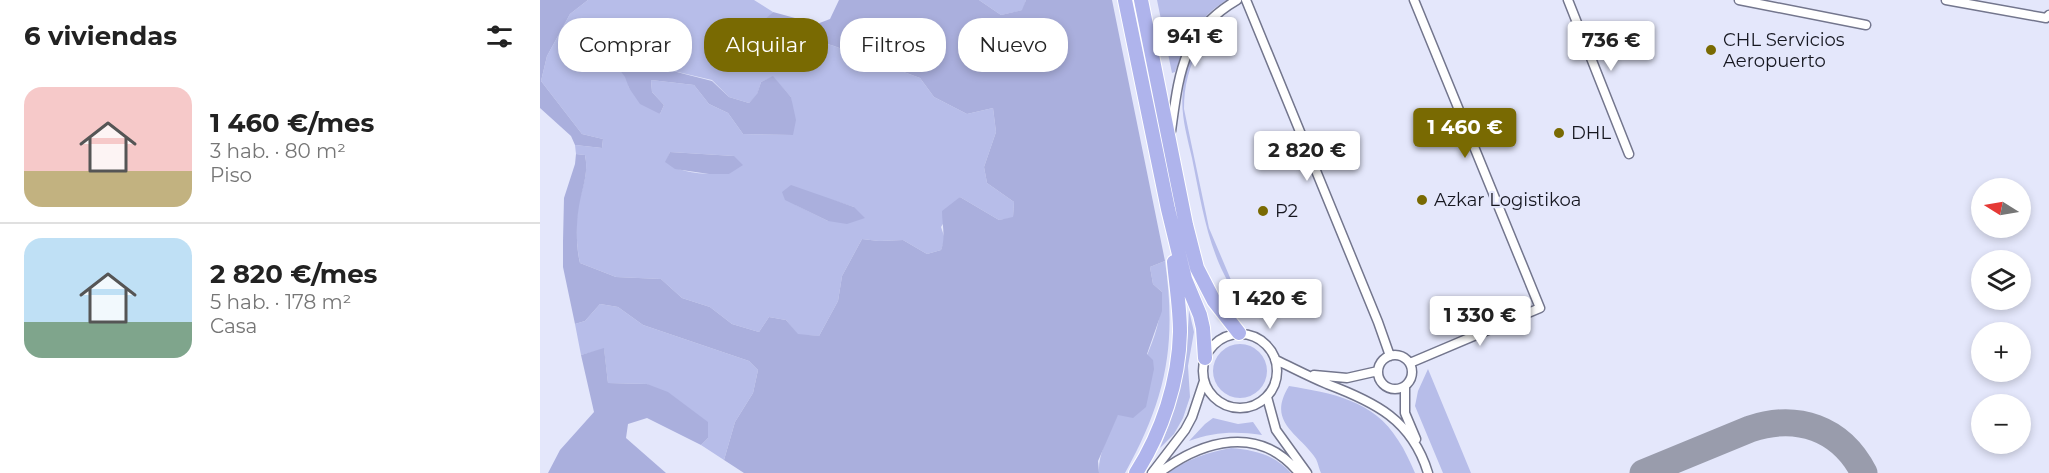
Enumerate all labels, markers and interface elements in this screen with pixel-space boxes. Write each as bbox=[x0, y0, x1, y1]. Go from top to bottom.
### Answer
pin: 941 € bbox=[1153, 17, 1237, 68]
chip: Comprar bbox=[558, 18, 692, 72]
chip: Alquilar bbox=[704, 18, 828, 72]
chip: Filtros bbox=[840, 18, 946, 72]
chip: Nuevo bbox=[958, 18, 1068, 72]
text: 6 viviendas bbox=[24, 20, 177, 52]
icon: filters bbox=[483, 20, 516, 53]
pin: 736 € bbox=[1569, 21, 1653, 72]
text: 941 € bbox=[1167, 24, 1223, 48]
text: 736 € bbox=[1582, 28, 1640, 52]
place label: CHL Servicios Aeropuerto bbox=[1723, 29, 1845, 72]
marker: CHL Servicios Aeropuerto bbox=[1704, 43, 1718, 57]
text: 1 460 €/mes bbox=[210, 107, 374, 139]
pin: 1 460 € bbox=[1410, 108, 1520, 159]
icon: home bbox=[72, 111, 144, 183]
text: 1 460 € bbox=[1427, 115, 1503, 139]
place label: DHL bbox=[1571, 122, 1612, 144]
marker: DHL bbox=[1552, 126, 1566, 140]
pin: 2 820 € bbox=[1252, 131, 1362, 182]
text: 2 820 € bbox=[1268, 138, 1346, 162]
text: 3 hab. · 80 m² bbox=[210, 139, 346, 163]
text: Piso bbox=[210, 163, 252, 187]
north arrow bbox=[1971, 178, 2031, 238]
map controls bbox=[1971, 178, 2031, 454]
place label: Azkar Logistikoa bbox=[1434, 189, 1581, 211]
marker: Azkar Logistikoa bbox=[1415, 193, 1429, 207]
place label: P2 bbox=[1275, 200, 1298, 222]
marker: P2 bbox=[1256, 204, 1270, 218]
button: layers bbox=[1971, 250, 2031, 310]
text: 2 820 €/mes bbox=[210, 258, 377, 290]
icon: home bbox=[72, 262, 144, 334]
pin: 1 420 € bbox=[1215, 279, 1325, 330]
text: 1 420 € bbox=[1233, 286, 1307, 310]
text: 5 hab. · 178 m² bbox=[210, 290, 351, 314]
pin: 1 330 € bbox=[1425, 296, 1535, 347]
text: 1 330 € bbox=[1444, 303, 1516, 327]
text: Casa bbox=[210, 314, 257, 338]
button: + bbox=[1971, 322, 2031, 382]
button: − bbox=[1971, 394, 2031, 454]

